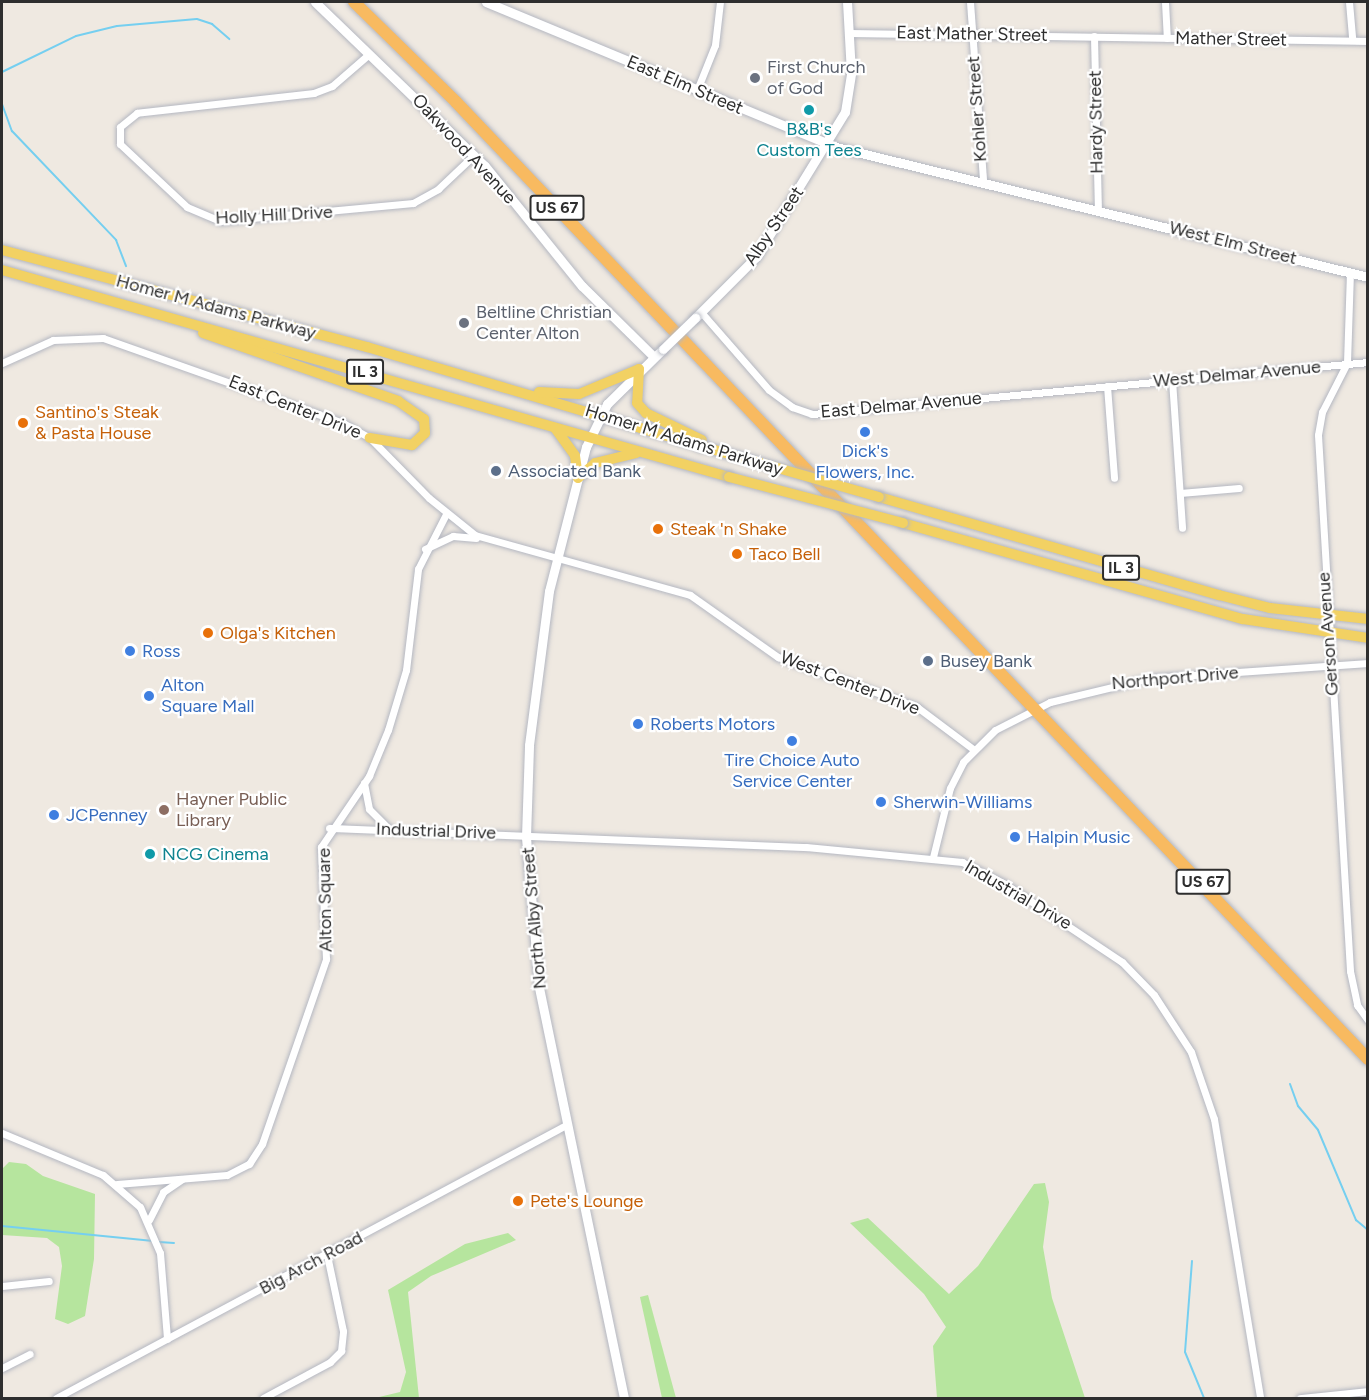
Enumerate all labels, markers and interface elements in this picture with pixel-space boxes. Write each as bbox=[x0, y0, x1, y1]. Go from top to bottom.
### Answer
street label: East Mather Street bbox=[896, 22, 1048, 46]
street label: Mather Street bbox=[1175, 27, 1287, 51]
street label: East Elm Street bbox=[624, 51, 746, 119]
street label: Kohler Street bbox=[963, 55, 991, 163]
place label: First Church of God bbox=[767, 57, 866, 100]
street label: Hardy Street bbox=[1084, 70, 1108, 174]
marker: First Church of God bbox=[748, 71, 762, 85]
street label: Oakwood Avenue bbox=[408, 90, 520, 208]
marker: B&B's Custom Tees bbox=[802, 103, 816, 117]
place label: B&B's Custom Tees bbox=[756, 119, 862, 162]
street label: Alby Street bbox=[740, 182, 808, 270]
road number: US 67 bbox=[528, 195, 586, 221]
street label: Holly Hill Drive bbox=[215, 201, 333, 229]
street label: West Elm Street bbox=[1167, 217, 1299, 269]
street label: Homer M Adams Parkway bbox=[114, 270, 318, 344]
place label: Beltline Christian Center Alton bbox=[476, 302, 612, 344]
marker: Beltline Christian Center Alton bbox=[457, 316, 471, 330]
street label: West Delmar Avenue bbox=[1152, 356, 1322, 392]
road number: IL 3 bbox=[346, 359, 385, 385]
street label: East Center Drive bbox=[226, 371, 364, 443]
street label: East Delmar Avenue bbox=[820, 387, 982, 423]
street label: Homer M Adams Parkway bbox=[582, 400, 786, 480]
place label: Santino's Steak & Pasta House bbox=[35, 402, 159, 444]
marker: Santino's Steak & Pasta House bbox=[16, 416, 30, 430]
marker: Dick's Flowers, Inc. bbox=[858, 425, 872, 439]
place label: Dick's Flowers, Inc. bbox=[815, 441, 915, 484]
place label: Associated Bank bbox=[508, 460, 641, 482]
marker: Associated Bank bbox=[489, 464, 503, 478]
place label: Steak 'n Shake bbox=[670, 518, 787, 540]
marker: Steak 'n Shake bbox=[651, 522, 665, 536]
place label: Taco Bell bbox=[749, 543, 820, 565]
marker: Taco Bell bbox=[730, 547, 744, 561]
road number: IL 3 bbox=[1102, 555, 1140, 581]
street label: Gerson Avenue bbox=[1313, 572, 1343, 696]
place label: Olga's Kitchen bbox=[220, 622, 336, 644]
marker: Olga's Kitchen bbox=[201, 626, 215, 640]
place label: Ross bbox=[142, 640, 180, 662]
marker: Ross bbox=[123, 644, 137, 658]
street label: West Center Drive bbox=[777, 646, 923, 720]
place label: Busey Bank bbox=[940, 650, 1032, 672]
marker: Busey Bank bbox=[921, 654, 935, 668]
street label: Northport Drive bbox=[1111, 662, 1239, 694]
place label: Alton Square Mall bbox=[161, 675, 254, 718]
marker: Alton Square Mall bbox=[142, 689, 156, 703]
place label: Roberts Motors bbox=[650, 713, 775, 735]
marker: Roberts Motors bbox=[631, 717, 645, 731]
marker: Tire Choice Auto Service Center bbox=[785, 734, 799, 748]
place label: Tire Choice Auto Service Center bbox=[724, 750, 860, 792]
place label: Hayner Public Library bbox=[176, 789, 287, 832]
place label: Sherwin-Williams bbox=[893, 791, 1032, 813]
marker: Sherwin-Williams bbox=[874, 795, 888, 809]
marker: Hayner Public Library bbox=[157, 803, 171, 817]
place label: JCPenney bbox=[66, 804, 147, 826]
marker: JCPenney bbox=[47, 808, 61, 822]
street label: Industrial Drive bbox=[376, 818, 496, 844]
place label: Halpin Music bbox=[1027, 826, 1131, 848]
marker: Halpin Music bbox=[1008, 830, 1022, 844]
place label: NCG Cinema bbox=[162, 843, 269, 865]
street label: North Alby Street bbox=[517, 846, 551, 990]
marker: NCG Cinema bbox=[143, 847, 157, 861]
street label: Alton Square bbox=[313, 848, 337, 952]
street label: Industrial Drive bbox=[961, 856, 1075, 934]
road number: US 67 bbox=[1174, 869, 1232, 895]
place label: Pete's Lounge bbox=[530, 1190, 643, 1212]
marker: Pete's Lounge bbox=[511, 1194, 525, 1208]
street label: Big Arch Road bbox=[256, 1227, 366, 1299]

